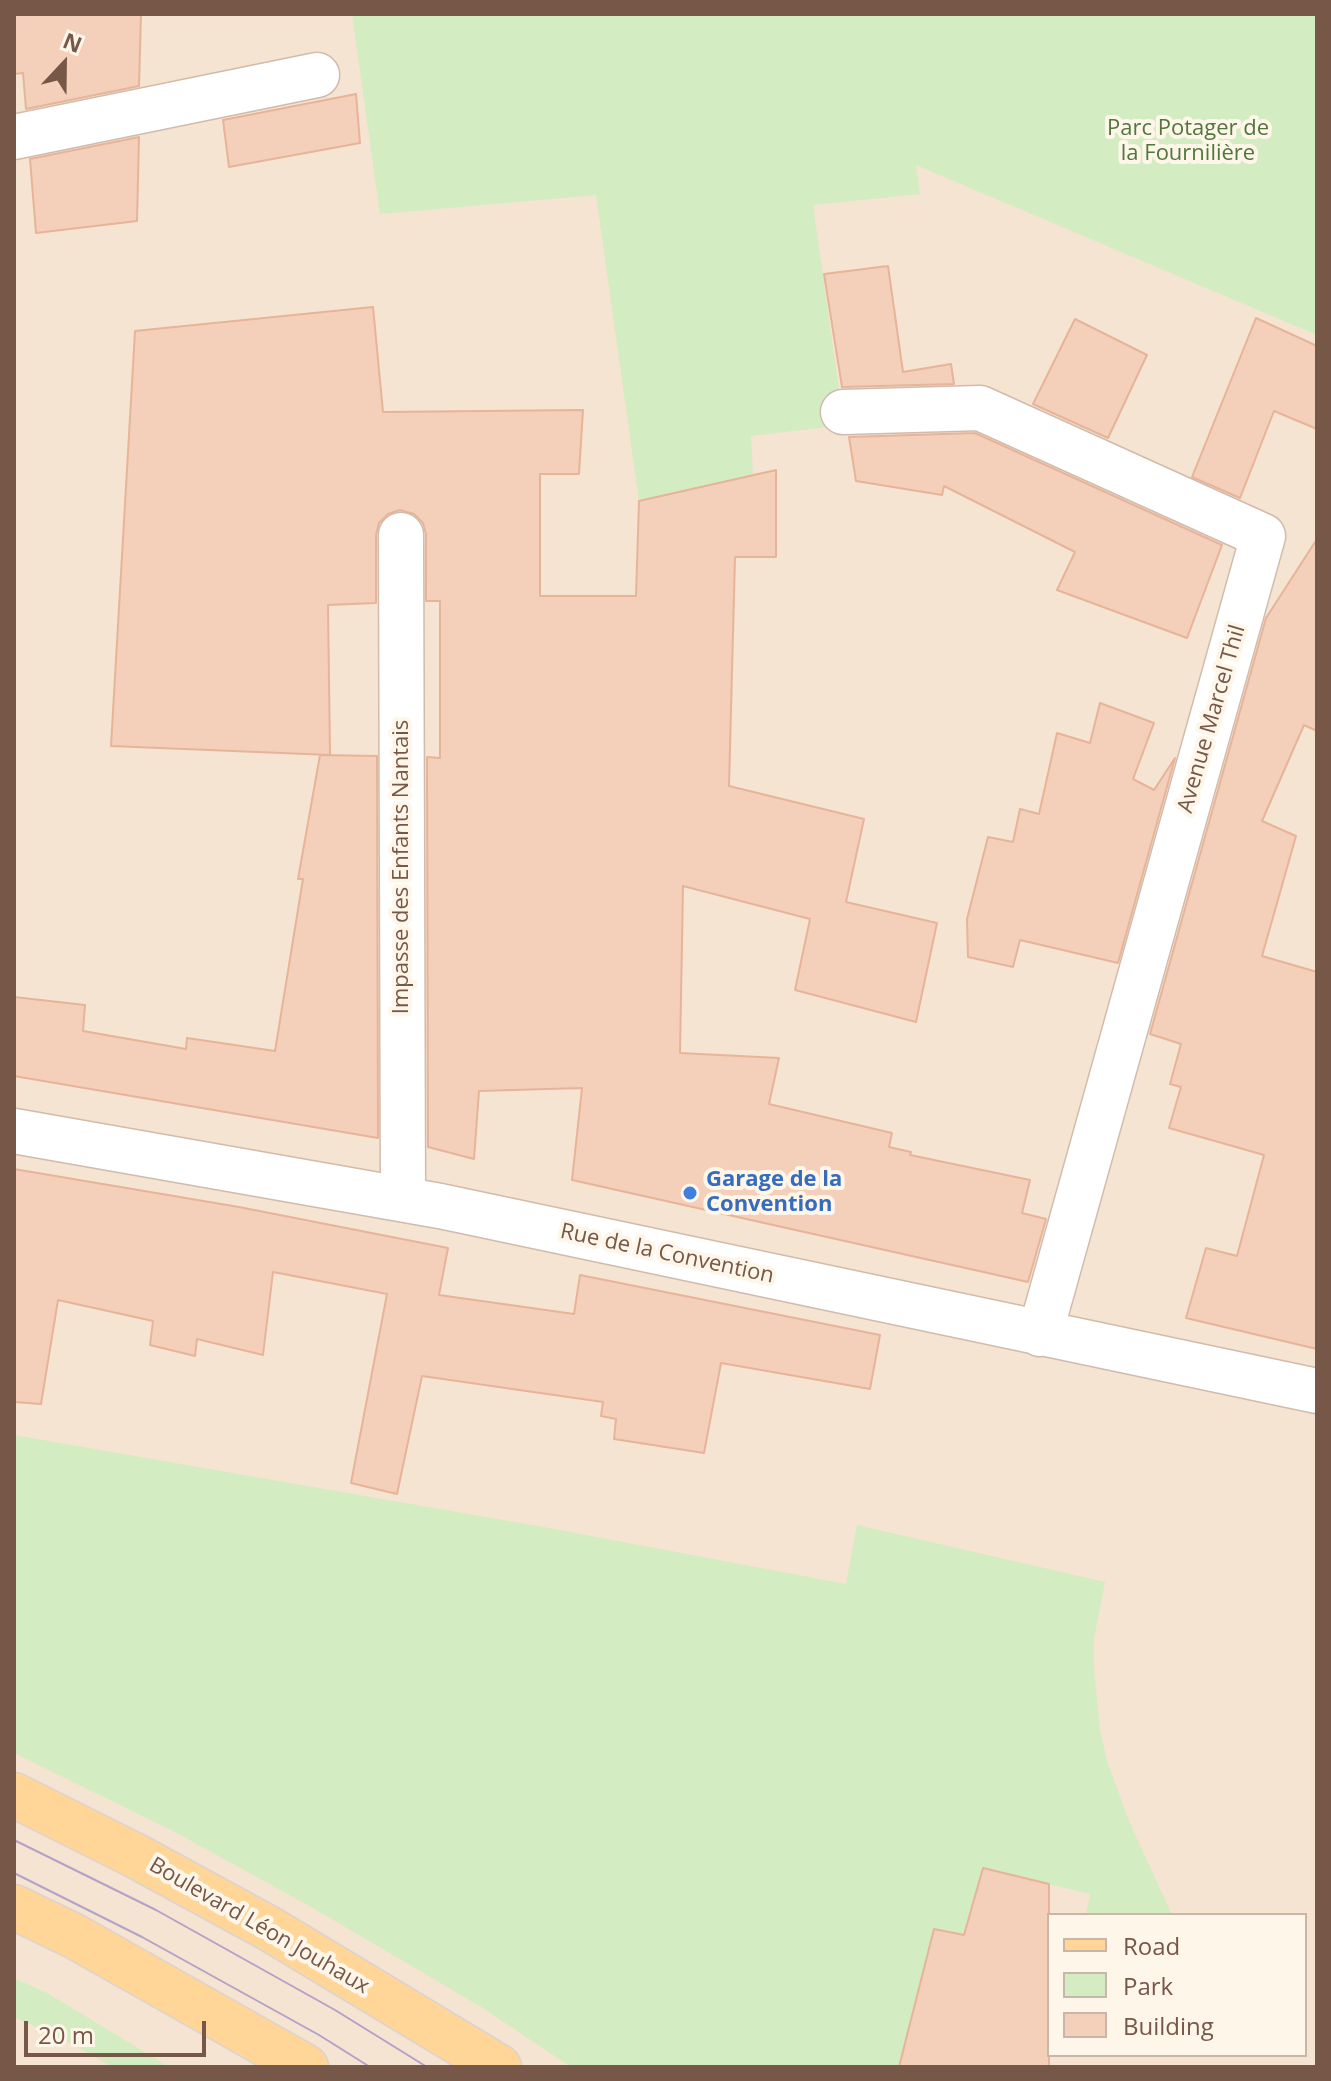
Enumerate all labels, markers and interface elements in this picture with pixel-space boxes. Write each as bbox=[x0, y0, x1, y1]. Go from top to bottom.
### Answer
north arrow bbox=[24, 24, 104, 104]
text: N bbox=[59, 24, 87, 59]
park label: Parc Potager de la Fournilière bbox=[1107, 116, 1269, 168]
street label: Avenue Marcel Thil bbox=[1173, 622, 1251, 816]
street label: Impasse des Enfants Nantais bbox=[389, 720, 415, 1014]
place label: Garage de la Convention bbox=[706, 1167, 842, 1218]
marker: Garage de la Convention bbox=[681, 1184, 699, 1202]
street label: Rue de la Convention bbox=[558, 1218, 776, 1290]
street label: Boulevard Léon Jouhaux bbox=[144, 1852, 374, 2000]
legend bbox=[1047, 1913, 1307, 2057]
text: Road bbox=[1123, 1929, 1180, 1962]
text: Park bbox=[1123, 1969, 1173, 2002]
scale bar bbox=[28, 2005, 210, 2055]
text: Building bbox=[1123, 2009, 1214, 2042]
text: 20 m bbox=[38, 2018, 94, 2051]

